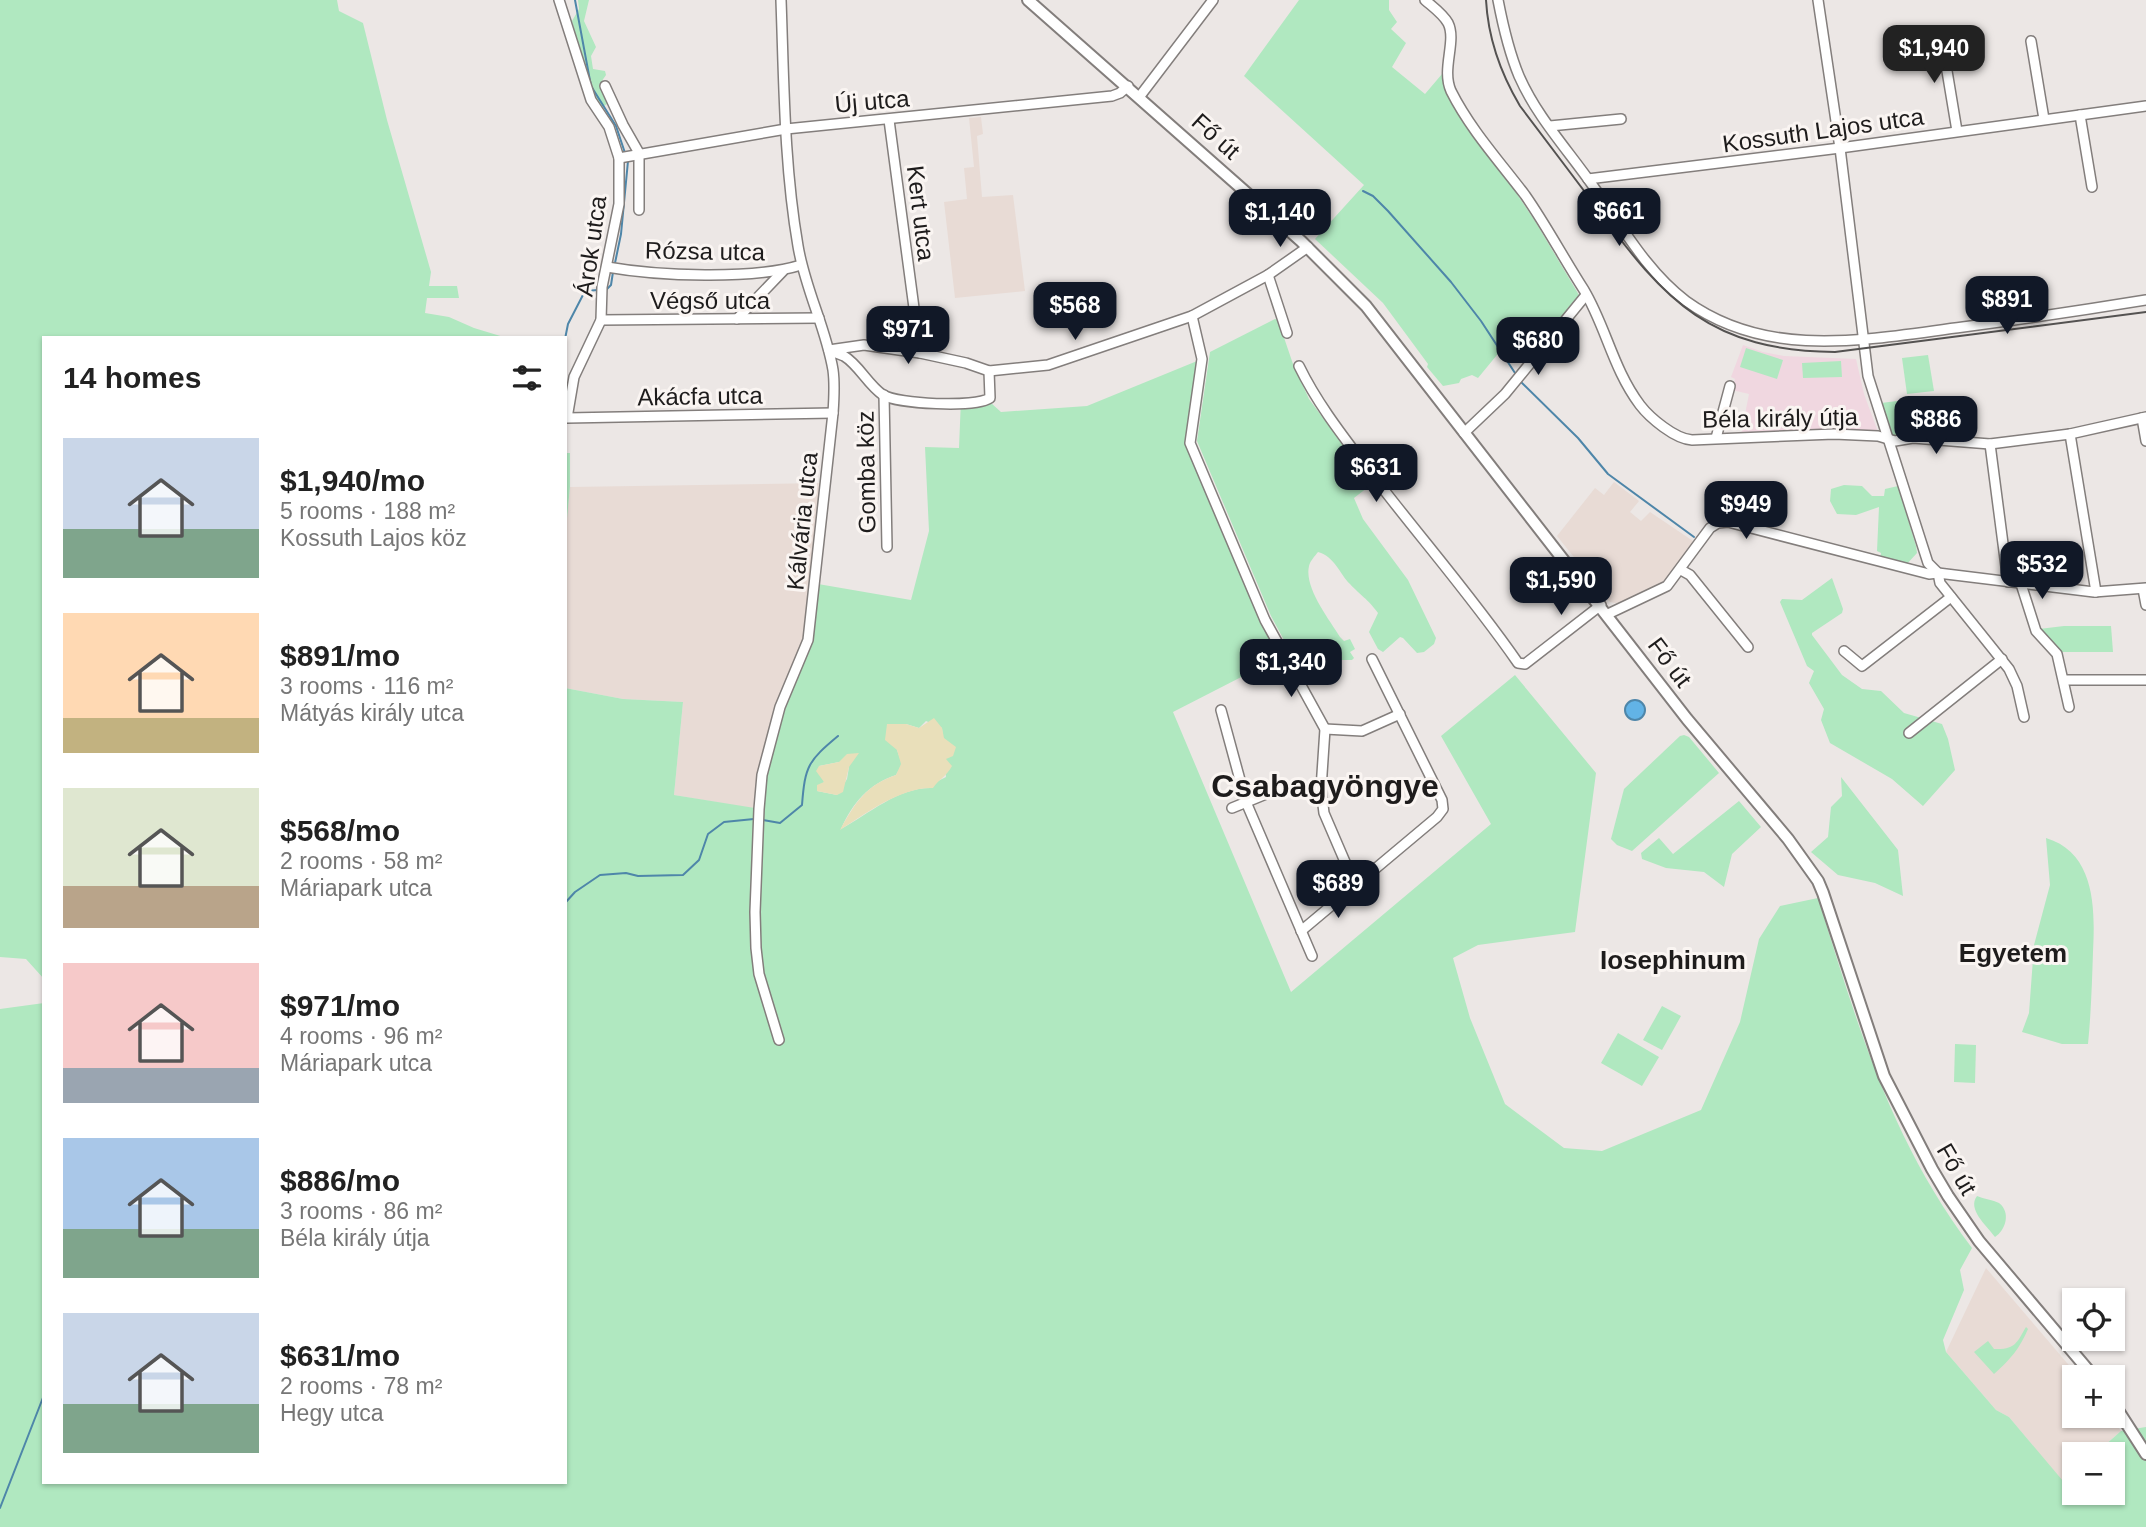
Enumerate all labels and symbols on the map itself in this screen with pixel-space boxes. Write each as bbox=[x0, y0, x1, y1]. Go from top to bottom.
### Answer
pin: $1,940 bbox=[1877, 25, 1991, 85]
street label: Új utca bbox=[834, 84, 911, 118]
street label: Kossuth Lajos utca bbox=[1721, 102, 1926, 157]
street label: Fő út bbox=[1187, 108, 1246, 165]
street label: Kert utca bbox=[902, 164, 940, 263]
pin: $661 bbox=[1578, 188, 1660, 248]
pin: $1,140 bbox=[1223, 190, 1337, 249]
street label: Árok utca bbox=[571, 193, 612, 298]
street label: Rózsa utca bbox=[645, 236, 766, 266]
pin: $891 bbox=[1966, 276, 2048, 336]
pin: $568 bbox=[1034, 282, 1116, 342]
street label: Végső utca bbox=[650, 287, 771, 314]
pin: $971 bbox=[867, 306, 949, 366]
pin: $680 bbox=[1497, 318, 1579, 377]
street label: Akácfa utca bbox=[637, 381, 764, 411]
pin: $886 bbox=[1895, 396, 1977, 456]
street label: Béla király útja bbox=[1702, 403, 1859, 433]
street label: Gomba köz bbox=[851, 410, 881, 534]
pin: $631 bbox=[1335, 444, 1417, 504]
street label: Kálvária utca bbox=[781, 450, 823, 591]
pin: $949 bbox=[1705, 482, 1787, 541]
pin: $532 bbox=[2001, 542, 2083, 601]
pin: $1,590 bbox=[1504, 558, 1618, 617]
street label: Fő út bbox=[1643, 632, 1697, 692]
pin: $1,340 bbox=[1234, 640, 1348, 699]
district label: Csabagyöngye bbox=[1211, 768, 1439, 804]
pin: $689 bbox=[1297, 860, 1379, 920]
district label: Egyetem bbox=[1959, 938, 2067, 968]
district label: Iosephinum bbox=[1600, 945, 1746, 975]
street label: Fő út bbox=[1932, 1139, 1983, 1200]

